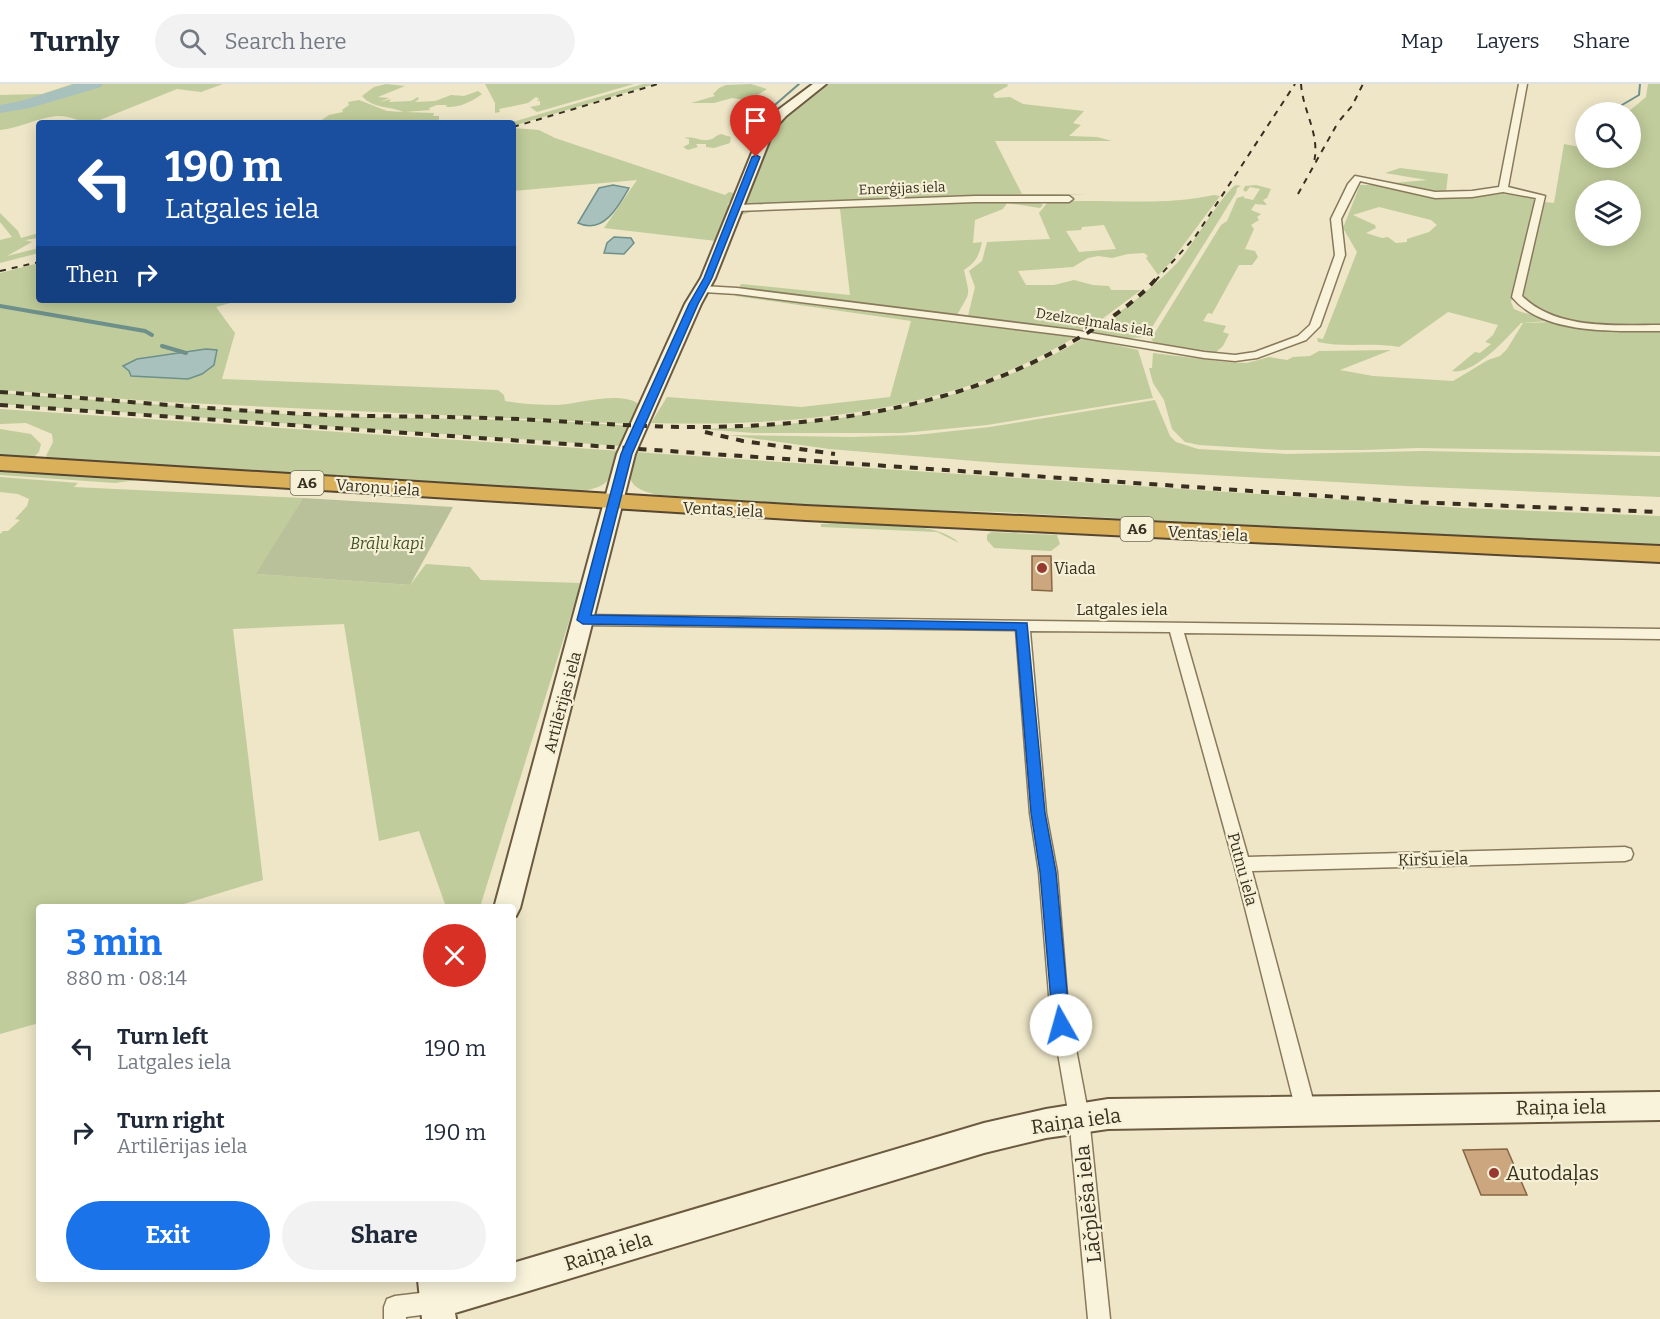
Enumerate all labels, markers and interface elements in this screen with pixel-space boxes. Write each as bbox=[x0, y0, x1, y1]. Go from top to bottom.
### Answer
search box bbox=[155, 14, 575, 68]
text: Turnly bbox=[30, 25, 119, 58]
icon: search bbox=[176, 25, 209, 58]
text: Search here bbox=[224, 28, 347, 55]
text: Map bbox=[1401, 28, 1443, 54]
text: Layers bbox=[1476, 28, 1540, 54]
text: Share bbox=[1573, 28, 1630, 54]
pin bbox=[730, 95, 781, 157]
map controls bbox=[1575, 102, 1641, 246]
button: search bbox=[1575, 102, 1641, 168]
icon: arrive bbox=[739, 104, 772, 137]
text: 190 m bbox=[165, 142, 282, 192]
icon: left bbox=[66, 144, 144, 222]
street label: Enerģijas iela bbox=[858, 177, 946, 199]
button: layers bbox=[1575, 180, 1641, 246]
text: Latgales iela bbox=[165, 193, 319, 225]
icon: right bbox=[130, 258, 163, 291]
text: Then bbox=[66, 261, 118, 288]
street label: Dzelzceļmalas iela bbox=[1035, 305, 1155, 341]
road number: A6 bbox=[290, 471, 324, 495]
street label: Varoņu iela bbox=[335, 475, 421, 501]
street label: Ventas iela bbox=[682, 498, 764, 521]
road number: A6 bbox=[1120, 517, 1154, 541]
street label: Ventas iela bbox=[1167, 522, 1249, 545]
park label: Brāļu kapi bbox=[350, 534, 424, 554]
place label: Viada bbox=[1054, 559, 1096, 578]
marker: Viada bbox=[1035, 561, 1049, 575]
street label: Latgales iela bbox=[1076, 600, 1168, 619]
street label: Artilērijas iela bbox=[540, 649, 585, 755]
street label: Putnu iela bbox=[1224, 830, 1261, 908]
street label: Ķiršu iela bbox=[1398, 849, 1469, 871]
text: 3 min bbox=[66, 921, 162, 965]
button: close bbox=[423, 924, 486, 987]
text: 880 m · 08:14 bbox=[66, 966, 187, 990]
position arrow bbox=[1029, 993, 1093, 1057]
text: Turn left bbox=[117, 1023, 209, 1050]
icon: left bbox=[66, 1032, 99, 1065]
text: 190 m bbox=[425, 1035, 486, 1062]
text: Latgales iela bbox=[117, 1050, 231, 1074]
street label: Raiņa iela bbox=[1515, 1094, 1607, 1121]
street label: Raiņa iela bbox=[1029, 1103, 1123, 1140]
text: Turn right bbox=[117, 1107, 225, 1134]
icon: right bbox=[66, 1116, 99, 1149]
text: 190 m bbox=[425, 1119, 486, 1146]
text: Artilērijas iela bbox=[117, 1134, 247, 1158]
street label: Lāčplēša iela bbox=[1070, 1144, 1106, 1264]
place label: Autodaļas bbox=[1506, 1161, 1599, 1186]
marker: Autodaļas bbox=[1487, 1166, 1501, 1180]
button: Exit bbox=[66, 1201, 270, 1270]
button: Share bbox=[282, 1201, 486, 1270]
street label: Raiņa iela bbox=[561, 1226, 655, 1277]

